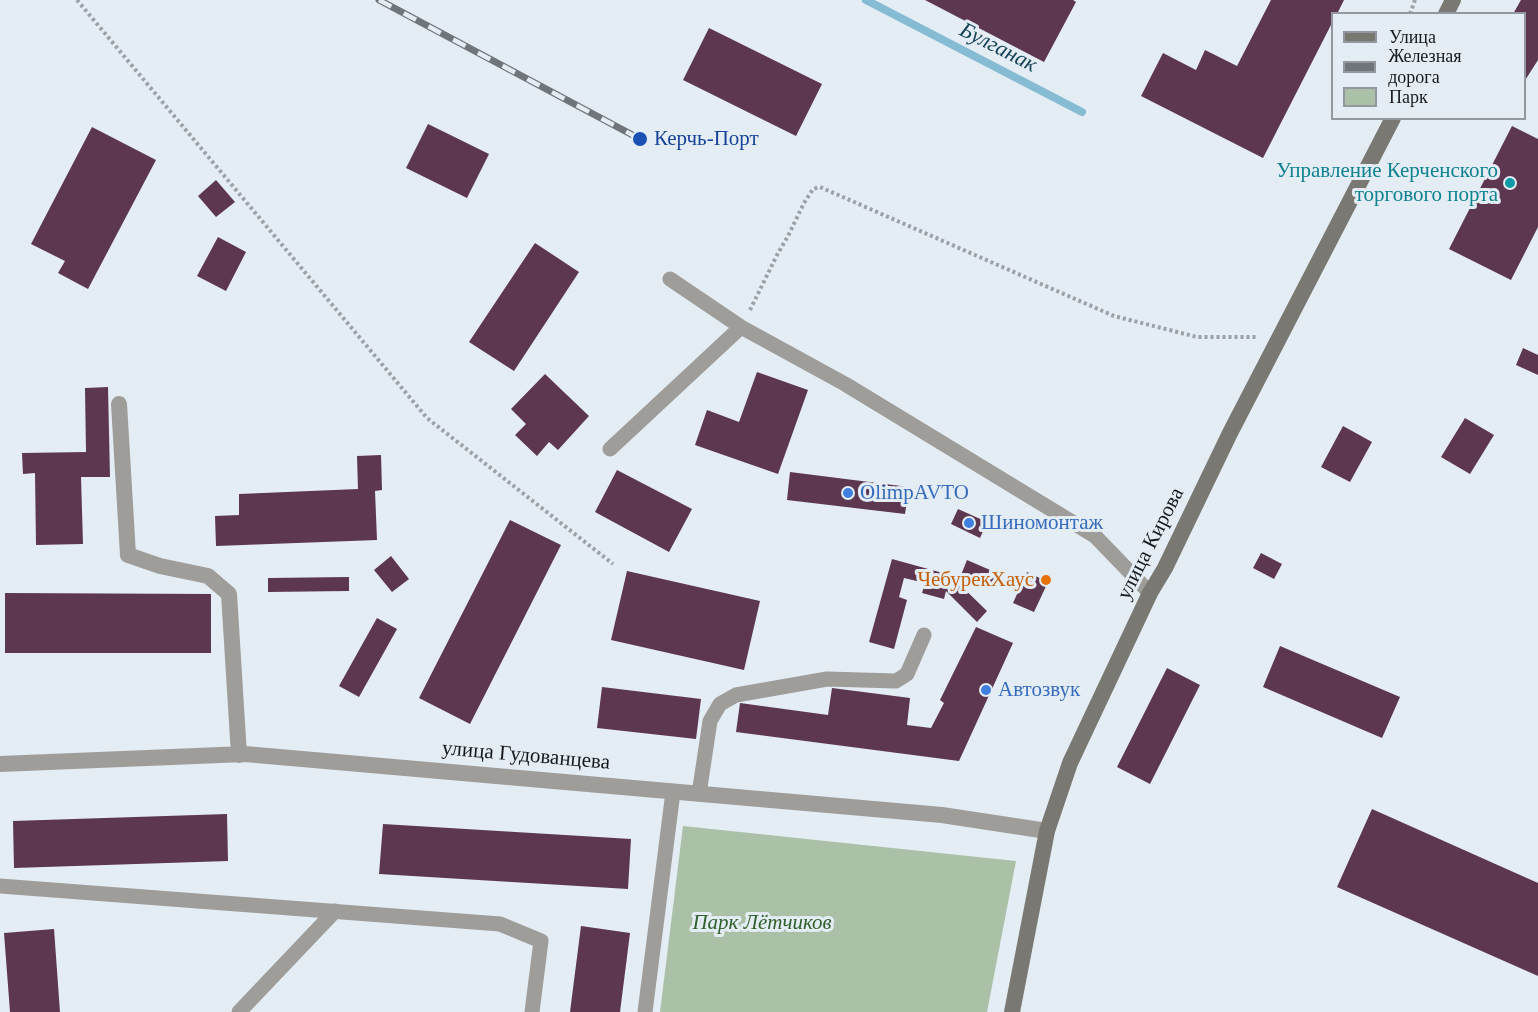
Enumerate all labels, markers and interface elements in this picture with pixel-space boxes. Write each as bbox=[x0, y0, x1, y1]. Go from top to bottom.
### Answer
legend bbox=[1331, 12, 1526, 120]
water label: Булганак bbox=[955, 17, 1041, 79]
text: Улица bbox=[1389, 27, 1436, 47]
text: Железная дорога bbox=[1388, 46, 1462, 87]
text: Парк bbox=[1389, 87, 1428, 107]
place label: Керчь-Порт bbox=[654, 126, 759, 152]
marker: Керчь-Порт bbox=[631, 130, 649, 148]
place label: Управление Керченского торгового порта bbox=[1276, 158, 1498, 208]
marker: Управление Керченского торгового порта bbox=[1503, 176, 1517, 190]
place label: OlimpAVTO bbox=[860, 480, 969, 506]
street label: улица Кирова bbox=[1112, 484, 1190, 604]
marker: OlimpAVTO bbox=[841, 486, 855, 500]
place label: Шиномонтаж bbox=[981, 510, 1103, 536]
marker: Шиномонтаж bbox=[962, 516, 976, 530]
place label: ЧебурекХаус bbox=[917, 567, 1034, 593]
marker: ЧебурекХаус bbox=[1039, 573, 1053, 587]
place label: Автозвук bbox=[998, 677, 1080, 703]
marker: Автозвук bbox=[979, 683, 993, 697]
street label: улица Гудованцева bbox=[441, 736, 611, 776]
park label: Парк Лётчиков bbox=[692, 910, 832, 936]

